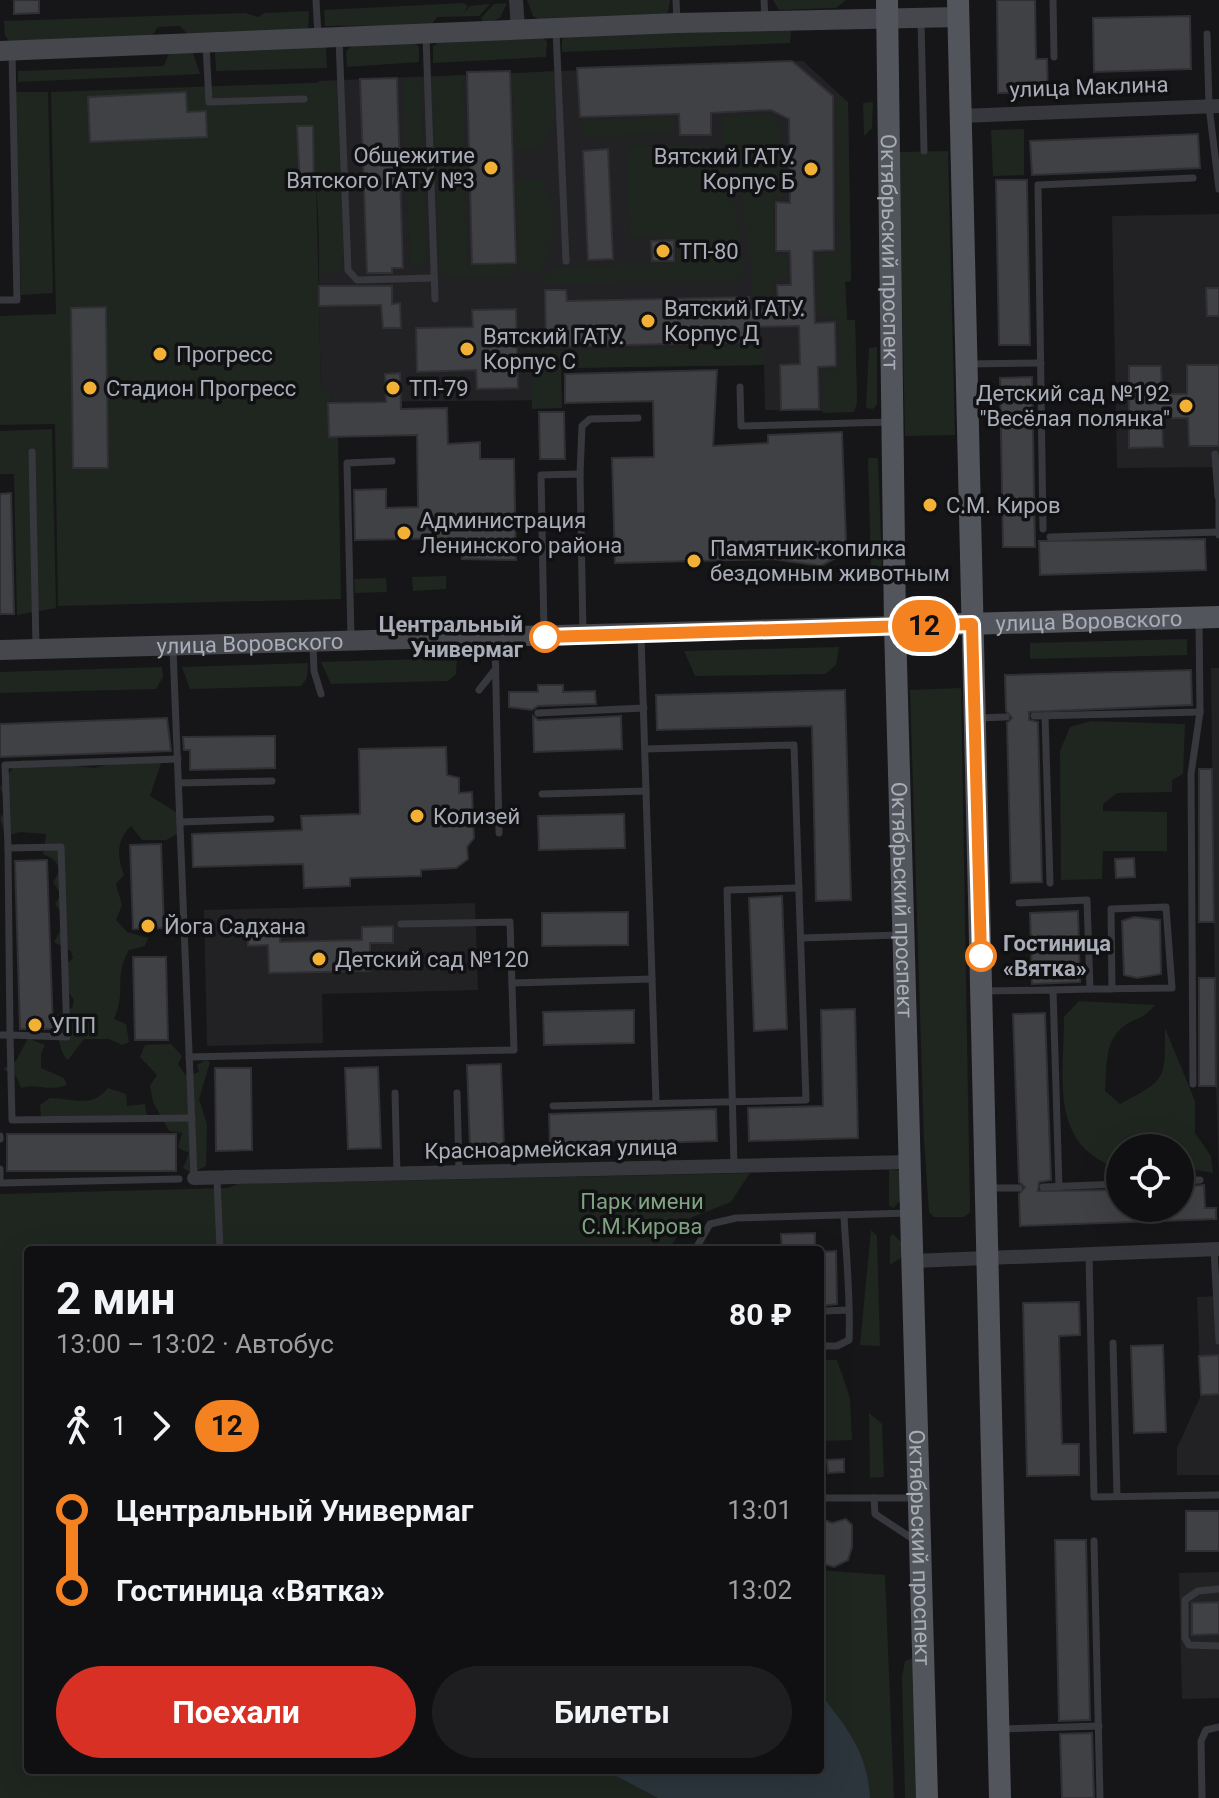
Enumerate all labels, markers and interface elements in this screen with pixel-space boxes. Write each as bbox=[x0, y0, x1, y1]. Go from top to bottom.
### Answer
street label: улица Маклина bbox=[1009, 72, 1169, 102]
street label: Октябрьский проспект bbox=[876, 134, 904, 371]
place label: Общежитие Вятского ГАТУ №3 bbox=[286, 143, 475, 193]
place label: Вятский ГАТУ. Корпус Б bbox=[654, 144, 795, 194]
marker: Общежитие Вятского ГАТУ №3 bbox=[482, 159, 500, 177]
marker: Вятский ГАТУ. Корпус Б bbox=[802, 160, 820, 178]
place label: ТП-80 bbox=[679, 239, 739, 264]
marker: ТП-80 bbox=[654, 242, 672, 260]
place label: Вятский ГАТУ. Корпус Д bbox=[664, 296, 805, 346]
marker: Вятский ГАТУ. Корпус Д bbox=[639, 312, 657, 330]
place label: Вятский ГАТУ. Корпус С bbox=[483, 324, 624, 374]
marker: Вятский ГАТУ. Корпус С bbox=[458, 340, 476, 358]
place label: Прогресс bbox=[176, 342, 273, 367]
marker: Прогресс bbox=[151, 345, 169, 363]
place label: Стадион Прогресс bbox=[106, 376, 296, 401]
place label: ТП-79 bbox=[409, 376, 469, 401]
marker: Стадион Прогресс bbox=[81, 379, 99, 397]
marker: ТП-79 bbox=[384, 379, 402, 397]
place label: Детский сад №192 "Весёлая полянка" bbox=[976, 381, 1170, 431]
marker: Детский сад №192 "Весёлая полянка" bbox=[1177, 397, 1195, 415]
place label: С.М. Киров bbox=[946, 493, 1061, 518]
marker: С.М. Киров bbox=[921, 496, 939, 514]
place label: Администрация Ленинского района bbox=[420, 508, 622, 558]
marker: Администрация Ленинского района bbox=[395, 524, 413, 542]
place label: Памятник-копилка бездомным животным bbox=[710, 536, 950, 586]
marker: Памятник-копилка бездомным животным bbox=[685, 552, 703, 570]
line badge: 12 bbox=[888, 600, 960, 652]
street label: улица Воровского bbox=[995, 606, 1183, 636]
text: 12 bbox=[908, 609, 940, 642]
place label: Центральный Универмаг bbox=[379, 612, 524, 662]
marker: Центральный Универмаг bbox=[530, 622, 560, 652]
street label: улица Воровского bbox=[156, 628, 344, 658]
street label: Октябрьский проспект bbox=[887, 781, 918, 1019]
place label: Колизей bbox=[433, 804, 520, 829]
marker: Колизей bbox=[408, 807, 426, 825]
place label: Йога Садхана bbox=[164, 914, 306, 939]
marker: Йога Садхана bbox=[139, 917, 157, 935]
place label: Гостиница «Вятка» bbox=[1003, 931, 1111, 981]
marker: Гостиница «Вятка» bbox=[966, 941, 996, 971]
place label: Детский сад №120 bbox=[335, 947, 529, 972]
marker: Детский сад №120 bbox=[310, 950, 328, 968]
place label: УПП bbox=[51, 1013, 96, 1038]
marker: УПП bbox=[26, 1016, 44, 1034]
street label: Красноармейская улица bbox=[424, 1134, 678, 1164]
map controls bbox=[1106, 1134, 1194, 1222]
button: locate bbox=[1106, 1134, 1194, 1222]
park label: Парк имени С.М.Кирова bbox=[580, 1189, 704, 1239]
text: 2 мин bbox=[56, 1273, 175, 1325]
text: 80 ₽ bbox=[729, 1297, 792, 1332]
text: 13:00 – 13:02 · Автобус bbox=[56, 1329, 334, 1359]
icon: walk bbox=[56, 1404, 100, 1448]
icon: forward bbox=[139, 1404, 183, 1448]
text: 12 bbox=[211, 1409, 243, 1442]
text: 1 bbox=[112, 1411, 127, 1441]
street label: Октябрьский проспект bbox=[904, 1429, 936, 1666]
text: Центральный Универмаг bbox=[116, 1493, 473, 1528]
text: 13:01 bbox=[727, 1495, 792, 1525]
text: Гостиница «Вятка» bbox=[116, 1573, 385, 1608]
text: 13:02 bbox=[727, 1575, 792, 1605]
button: Поехали bbox=[56, 1666, 416, 1758]
button: Билеты bbox=[432, 1666, 792, 1758]

